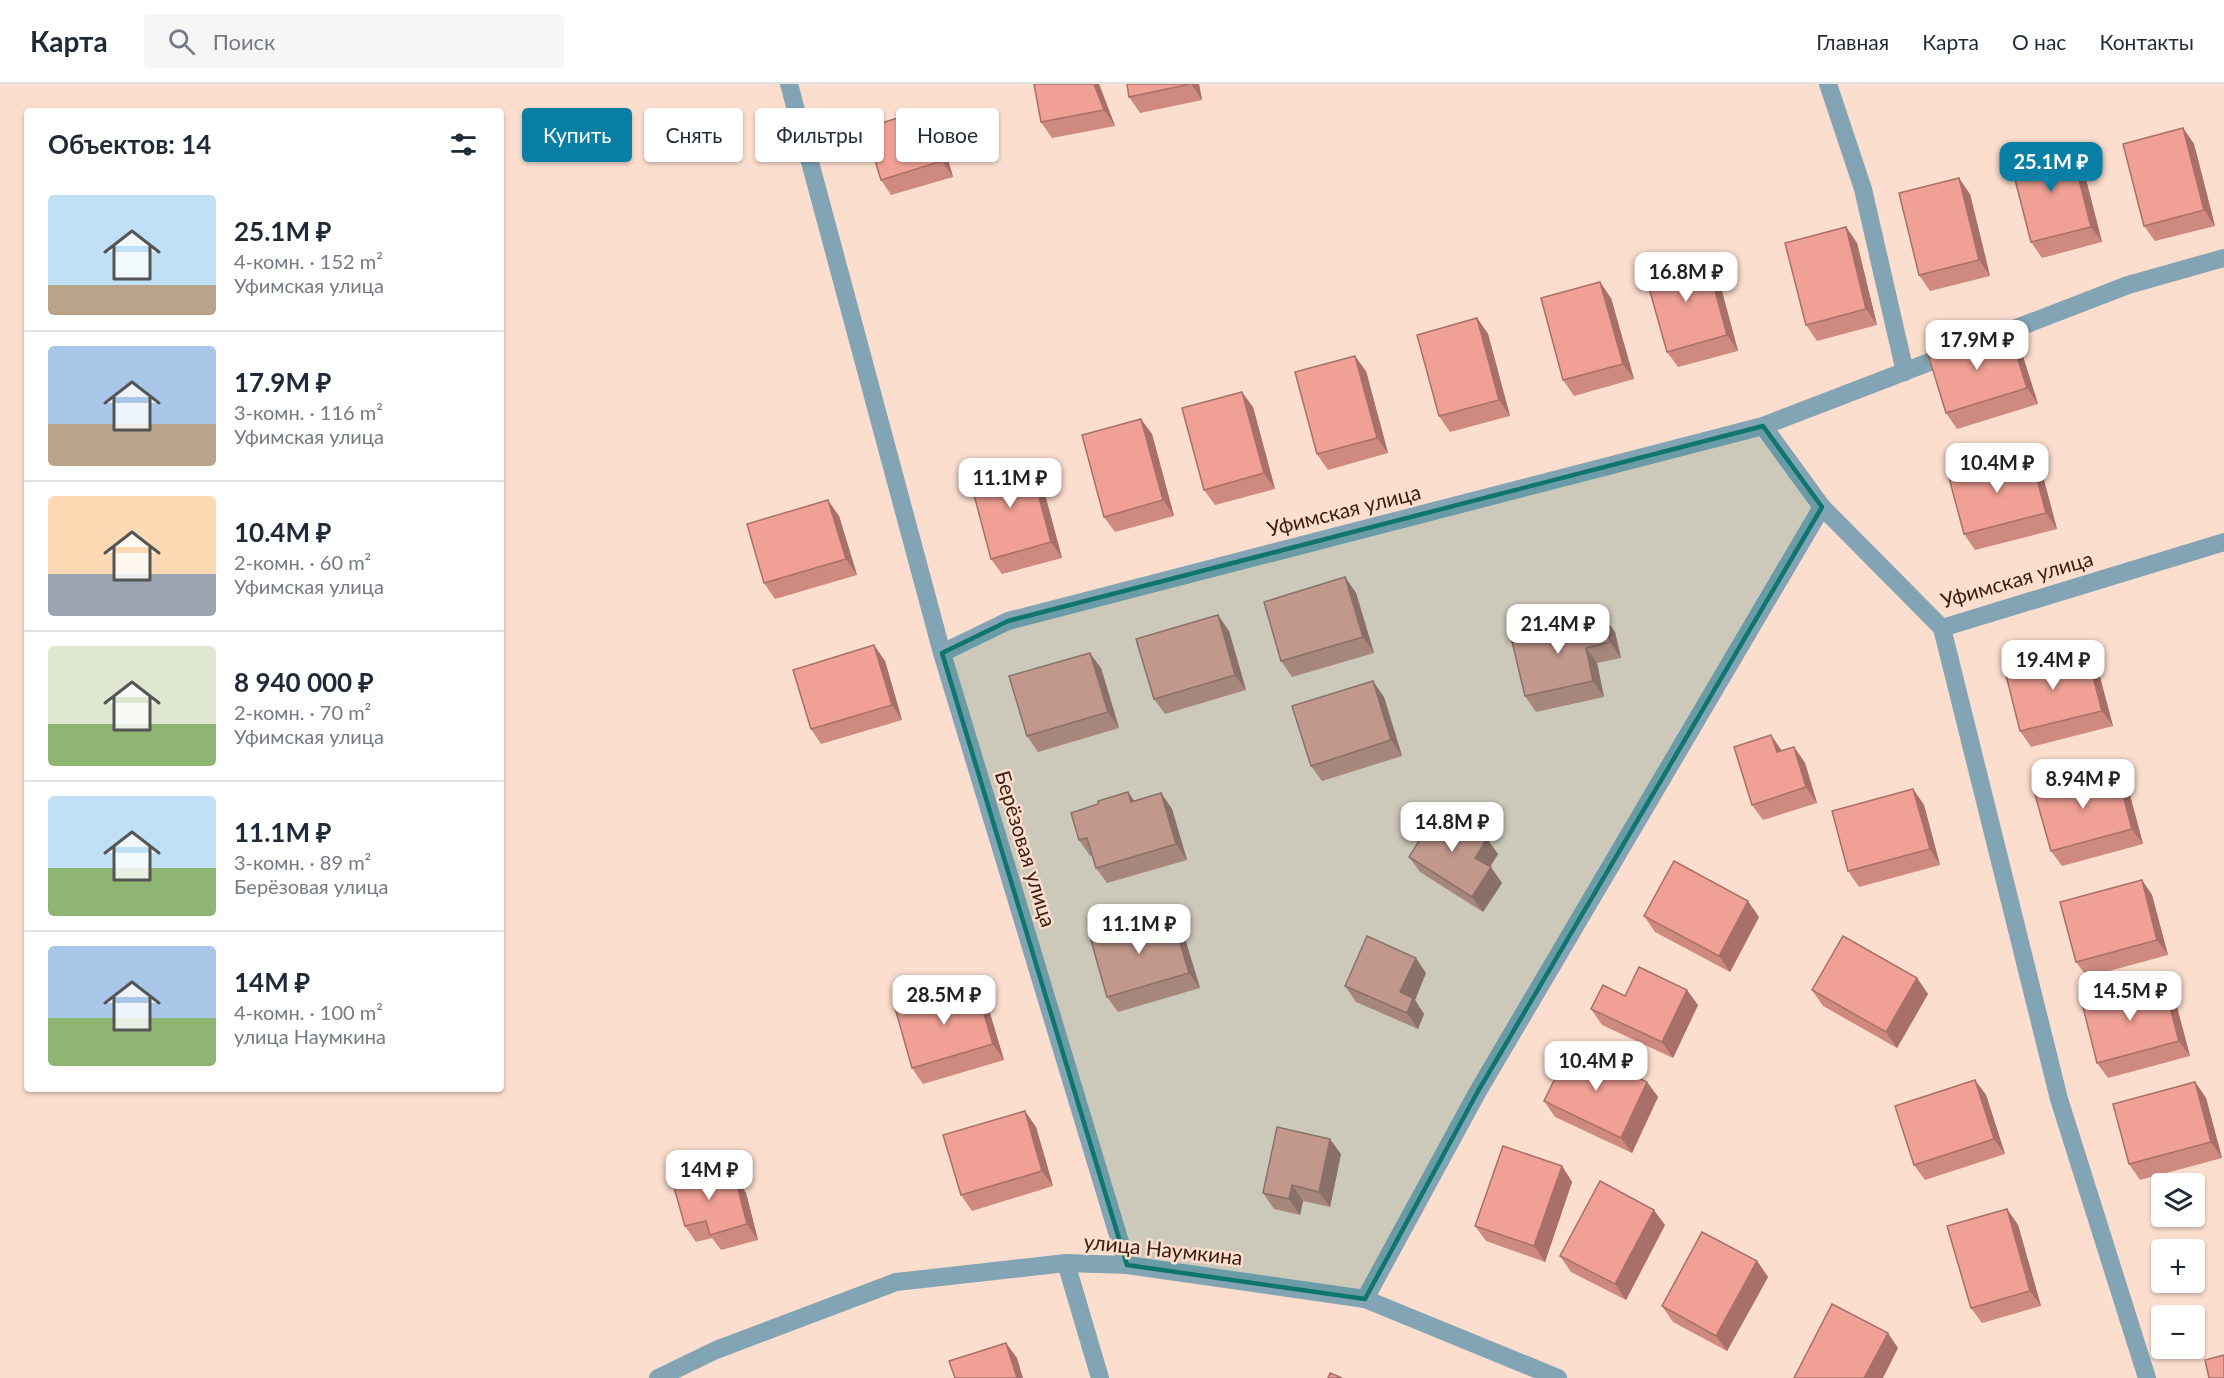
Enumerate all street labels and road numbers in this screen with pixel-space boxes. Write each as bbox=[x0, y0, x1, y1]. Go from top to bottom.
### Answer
street label: Уфимская улица bbox=[1264, 478, 1423, 541]
street label: Уфимская улица bbox=[1938, 545, 2096, 612]
street label: Берёзовая улица bbox=[991, 767, 1062, 930]
street label: улица Наумкина bbox=[1083, 1228, 1244, 1269]

